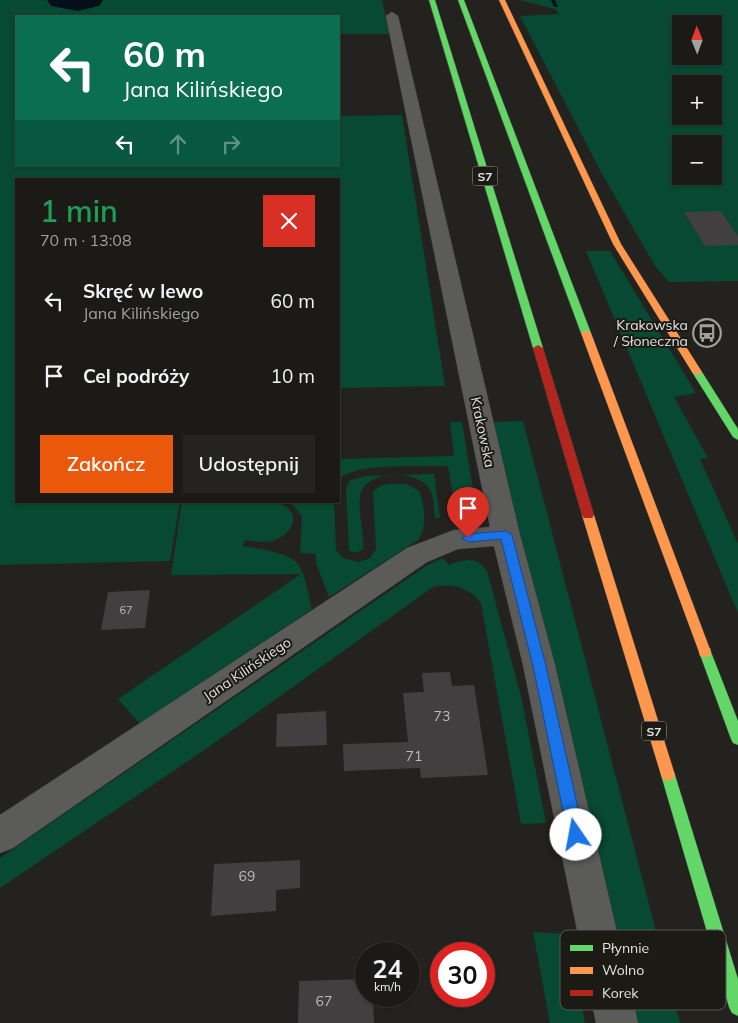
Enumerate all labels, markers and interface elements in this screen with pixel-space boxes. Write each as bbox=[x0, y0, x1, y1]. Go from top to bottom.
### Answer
north arrow bbox=[672, 15, 722, 65]
map controls bbox=[672, 15, 722, 185]
text: 60 m bbox=[123, 32, 206, 76]
icon: left bbox=[40, 35, 105, 100]
text: Jana Kilińskiego bbox=[123, 75, 283, 103]
button: + bbox=[672, 75, 722, 125]
icon: left bbox=[111, 130, 139, 158]
icon: ahead bbox=[164, 130, 192, 158]
icon: right bbox=[217, 130, 245, 158]
button: − bbox=[672, 135, 722, 185]
road number: S7 bbox=[472, 167, 498, 186]
text: 1 min bbox=[40, 192, 118, 230]
button: close bbox=[263, 195, 315, 247]
text: 70 m · 13:08 bbox=[40, 230, 132, 250]
text: Skręć w lewo bbox=[83, 279, 203, 303]
icon: left bbox=[40, 287, 68, 315]
text: 60 m bbox=[271, 289, 315, 313]
text: Jana Kilińskiego bbox=[83, 303, 199, 323]
place label: Krakowska / Słoneczna bbox=[613, 316, 688, 350]
bus stop icon: Krakowska / Słoneczna bbox=[692, 318, 722, 348]
icon: arrive bbox=[40, 362, 68, 390]
text: Cel podróży bbox=[83, 364, 189, 388]
text: 10 m bbox=[271, 364, 315, 388]
street label: Krakowska bbox=[467, 395, 499, 469]
button: Zakończ bbox=[40, 435, 173, 493]
button: Udostępnij bbox=[183, 435, 315, 493]
pin bbox=[447, 487, 489, 538]
icon: arrive bbox=[454, 494, 482, 522]
house number: 67 bbox=[119, 603, 133, 617]
street label: Jana Kilińskiego bbox=[200, 633, 294, 705]
house number: 73 bbox=[434, 707, 450, 725]
road number: S7 bbox=[642, 721, 666, 740]
house number: 71 bbox=[406, 747, 422, 765]
position arrow bbox=[549, 808, 601, 860]
house number: 69 bbox=[239, 867, 255, 885]
legend bbox=[560, 930, 726, 1010]
text: Płynnie bbox=[602, 939, 649, 957]
speed limit sign: 30 bbox=[430, 942, 495, 1007]
text: 24 bbox=[372, 953, 403, 984]
text: Wolno bbox=[602, 961, 644, 979]
text: km/h bbox=[374, 979, 401, 994]
text: Korek bbox=[602, 984, 639, 1002]
house number: 67 bbox=[316, 992, 332, 1010]

